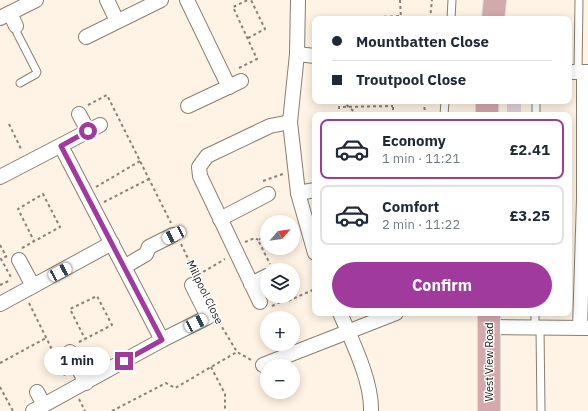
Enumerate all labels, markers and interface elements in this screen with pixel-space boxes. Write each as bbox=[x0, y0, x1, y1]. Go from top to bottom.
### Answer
text: Mountbatten Close bbox=[356, 32, 489, 51]
text: Troutpool Close bbox=[356, 70, 466, 89]
route start bbox=[79, 122, 97, 140]
icon: car bbox=[334, 131, 370, 167]
text: Economy bbox=[382, 131, 446, 150]
text: £2.41 bbox=[510, 140, 550, 159]
text: 1 min · 11:21 bbox=[382, 150, 460, 167]
icon: car bbox=[334, 197, 370, 233]
text: Comfort bbox=[382, 197, 439, 216]
text: £3.25 bbox=[510, 206, 550, 225]
north arrow bbox=[260, 215, 300, 255]
map controls bbox=[260, 215, 300, 399]
text: 2 min · 11:22 bbox=[382, 216, 460, 233]
car bbox=[161, 224, 187, 246]
street label: Millpool Close bbox=[184, 258, 226, 326]
car bbox=[47, 261, 73, 283]
button: Confirm bbox=[332, 262, 552, 308]
button: layers bbox=[260, 263, 300, 303]
button: + bbox=[260, 311, 300, 351]
car bbox=[183, 312, 209, 334]
street label: West View Road bbox=[482, 322, 496, 402]
callout: 1 min bbox=[44, 347, 110, 375]
text: 1 min bbox=[60, 352, 94, 369]
route end bbox=[115, 352, 133, 370]
button: − bbox=[260, 359, 300, 399]

